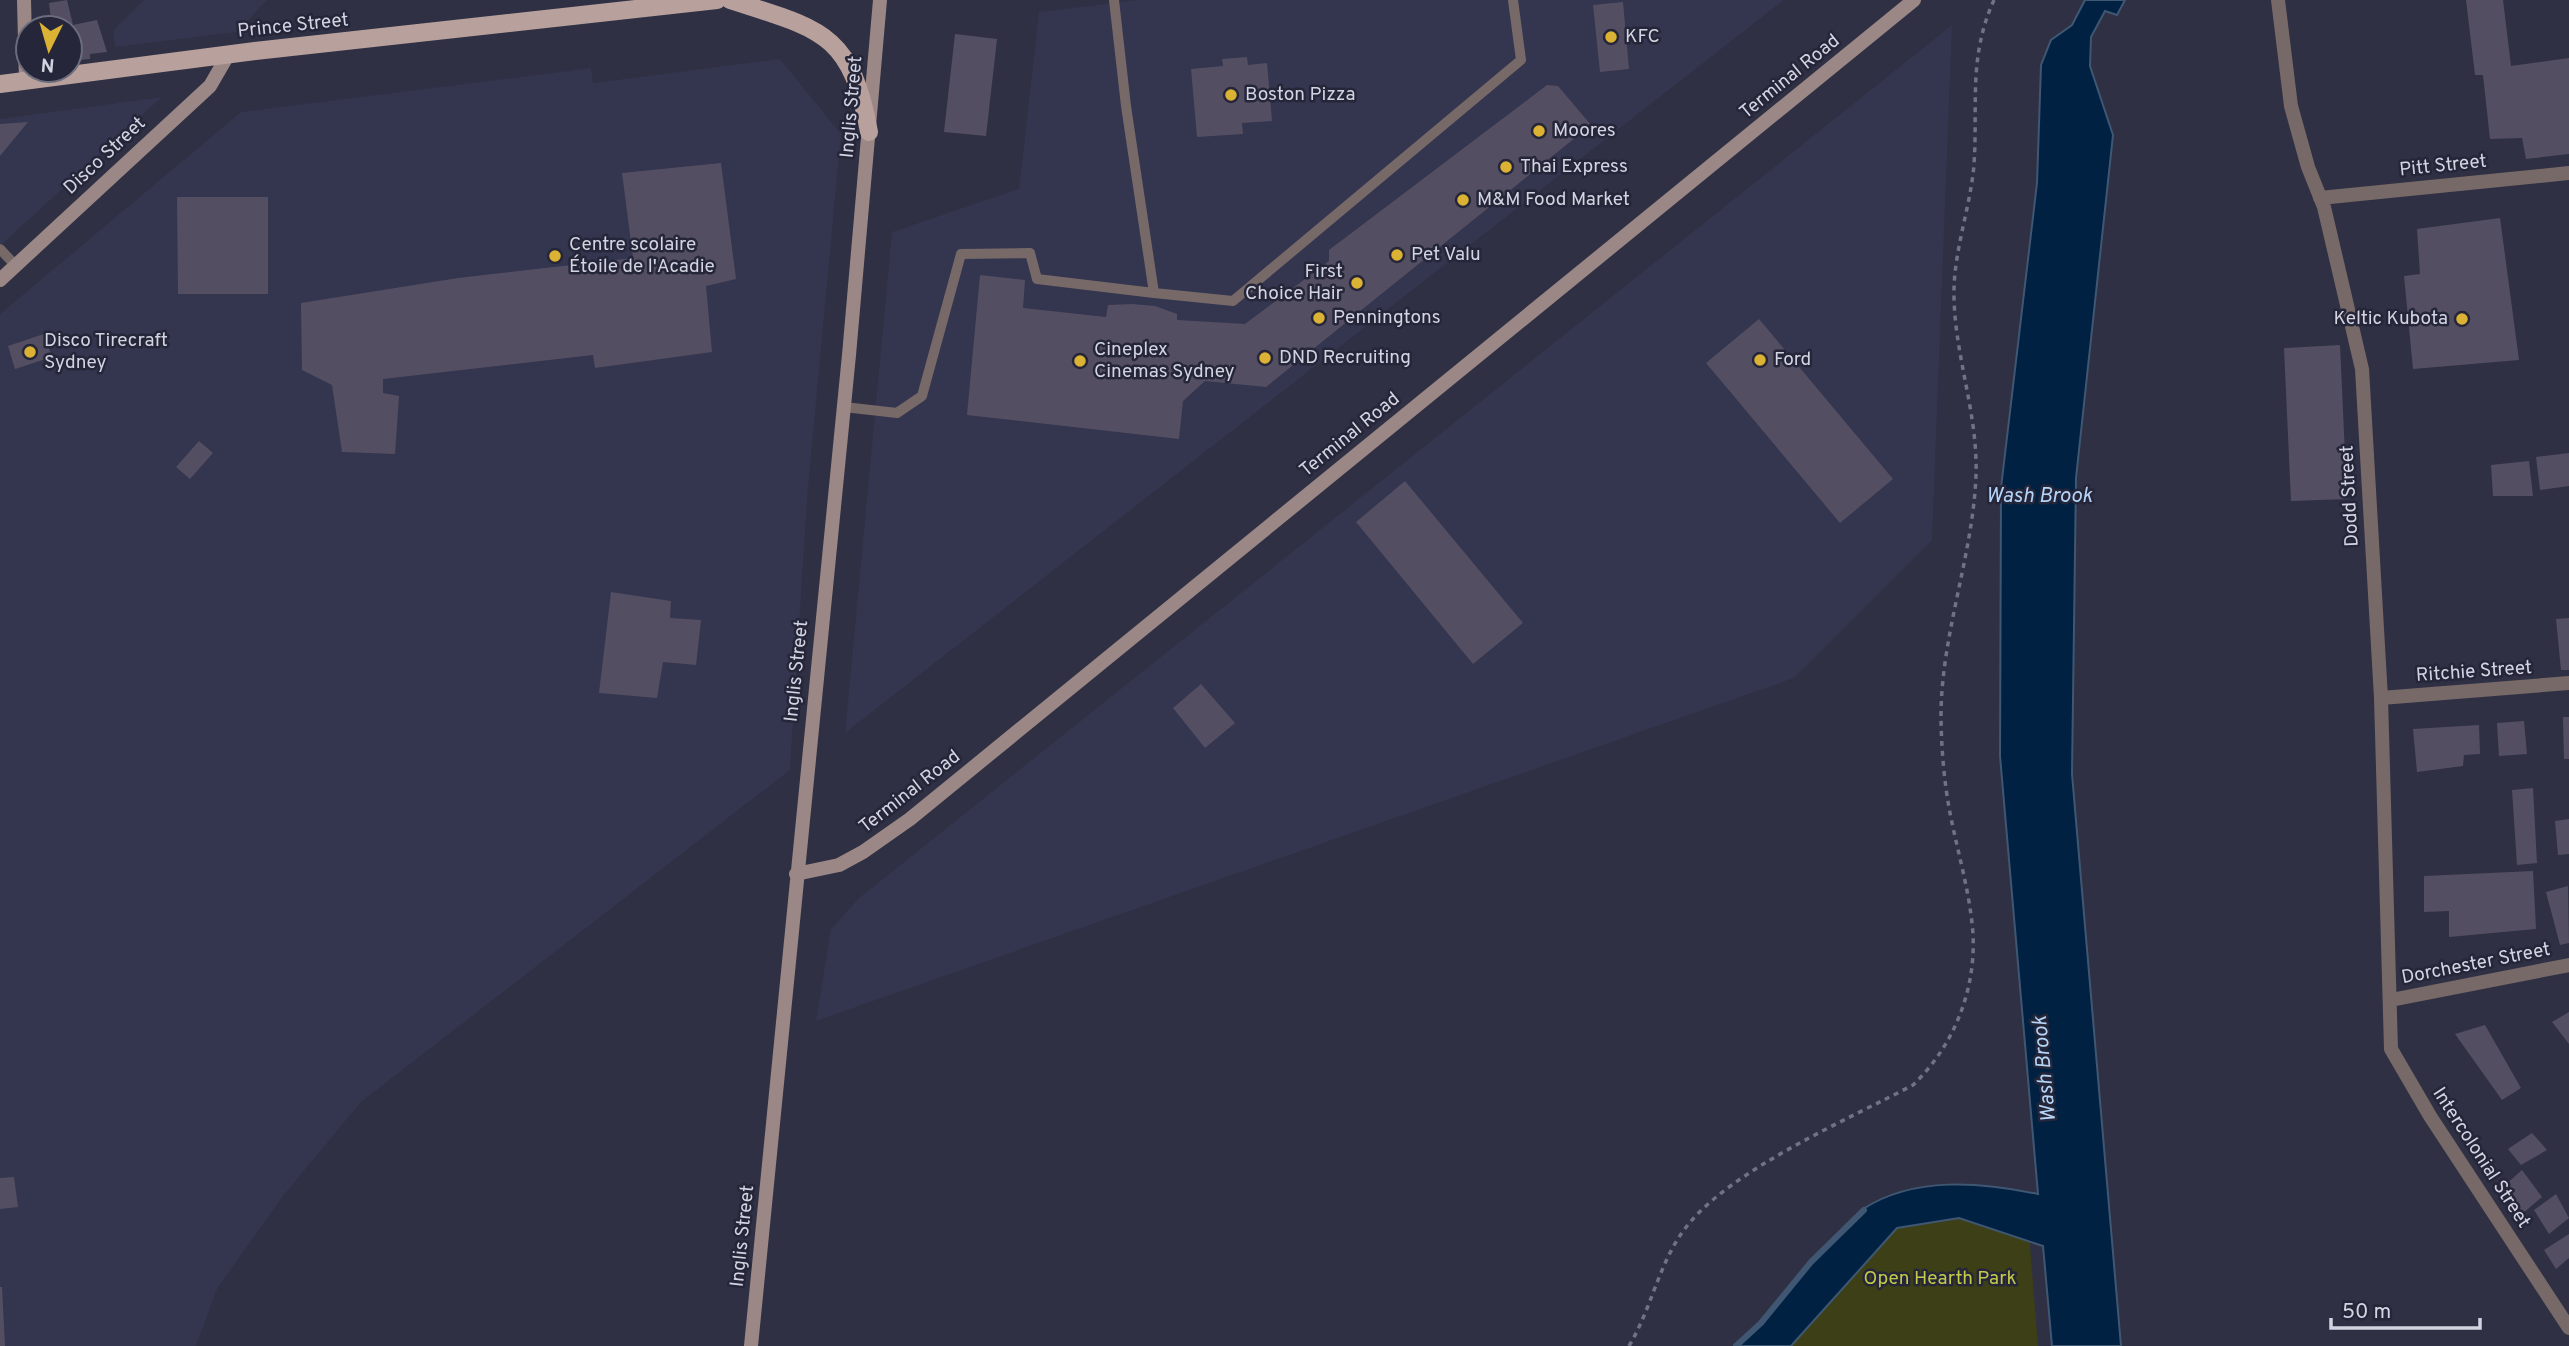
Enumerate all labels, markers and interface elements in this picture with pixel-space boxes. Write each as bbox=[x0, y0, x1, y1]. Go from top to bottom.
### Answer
street label: Prince Street bbox=[236, 8, 350, 44]
north arrow bbox=[14, 14, 84, 84]
place label: KFC bbox=[1625, 25, 1660, 49]
marker: KFC bbox=[1603, 29, 1619, 45]
street label: Terminal Road bbox=[1735, 29, 1845, 125]
text: N bbox=[40, 51, 56, 76]
street label: Inglis Street bbox=[836, 55, 868, 159]
place label: Boston Pizza bbox=[1245, 83, 1355, 107]
marker: Boston Pizza bbox=[1223, 87, 1239, 103]
street label: Disco Street bbox=[59, 112, 151, 200]
place label: Moores bbox=[1553, 119, 1616, 143]
marker: Moores bbox=[1531, 123, 1547, 139]
street label: Pitt Street bbox=[2398, 149, 2488, 183]
place label: Thai Express bbox=[1520, 155, 1628, 179]
marker: Thai Express bbox=[1498, 159, 1514, 175]
place label: M&M Food Market bbox=[1477, 188, 1630, 212]
marker: M&M Food Market bbox=[1455, 192, 1471, 208]
place label: Centre scolaire Étoile de l'Acadie bbox=[569, 233, 715, 279]
place label: Pet Valu bbox=[1411, 243, 1481, 267]
marker: Pet Valu bbox=[1389, 247, 1405, 263]
marker: Centre scolaire Étoile de l'Acadie bbox=[547, 248, 563, 264]
place label: First Choice Hair bbox=[1245, 260, 1344, 306]
marker: First Choice Hair bbox=[1349, 275, 1365, 291]
place label: Penningtons bbox=[1333, 306, 1441, 330]
place label: Keltic Kubota bbox=[2334, 307, 2448, 331]
marker: Penningtons bbox=[1311, 310, 1327, 326]
marker: Keltic Kubota bbox=[2454, 311, 2470, 327]
place label: Disco Tirecraft Sydney bbox=[44, 329, 168, 375]
place label: Cineplex Cinemas Sydney bbox=[1094, 338, 1235, 384]
marker: Disco Tirecraft Sydney bbox=[22, 344, 38, 360]
place label: DND Recruiting bbox=[1279, 346, 1411, 370]
place label: Ford bbox=[1774, 348, 1811, 372]
marker: DND Recruiting bbox=[1257, 350, 1273, 366]
marker: Ford bbox=[1752, 352, 1768, 368]
marker: Cineplex Cinemas Sydney bbox=[1072, 353, 1088, 369]
street label: Terminal Road bbox=[1295, 387, 1405, 483]
street label: Dodd Street bbox=[2335, 445, 2365, 547]
water label: Wash Brook bbox=[1986, 483, 2093, 510]
street label: Inglis Street bbox=[780, 619, 814, 723]
street label: Ritchie Street bbox=[2415, 656, 2533, 688]
street label: Terminal Road bbox=[854, 745, 966, 839]
street label: Dorchester Street bbox=[2400, 938, 2552, 990]
water label: Wash Brook bbox=[2027, 1014, 2063, 1123]
street label: Intercolonial Street bbox=[2427, 1083, 2535, 1233]
street label: Inglis Street bbox=[726, 1184, 760, 1288]
park label: Open Hearth Park bbox=[1863, 1267, 2017, 1291]
scale bar bbox=[2331, 1286, 2480, 1330]
text: 50 m bbox=[2342, 1299, 2391, 1326]

